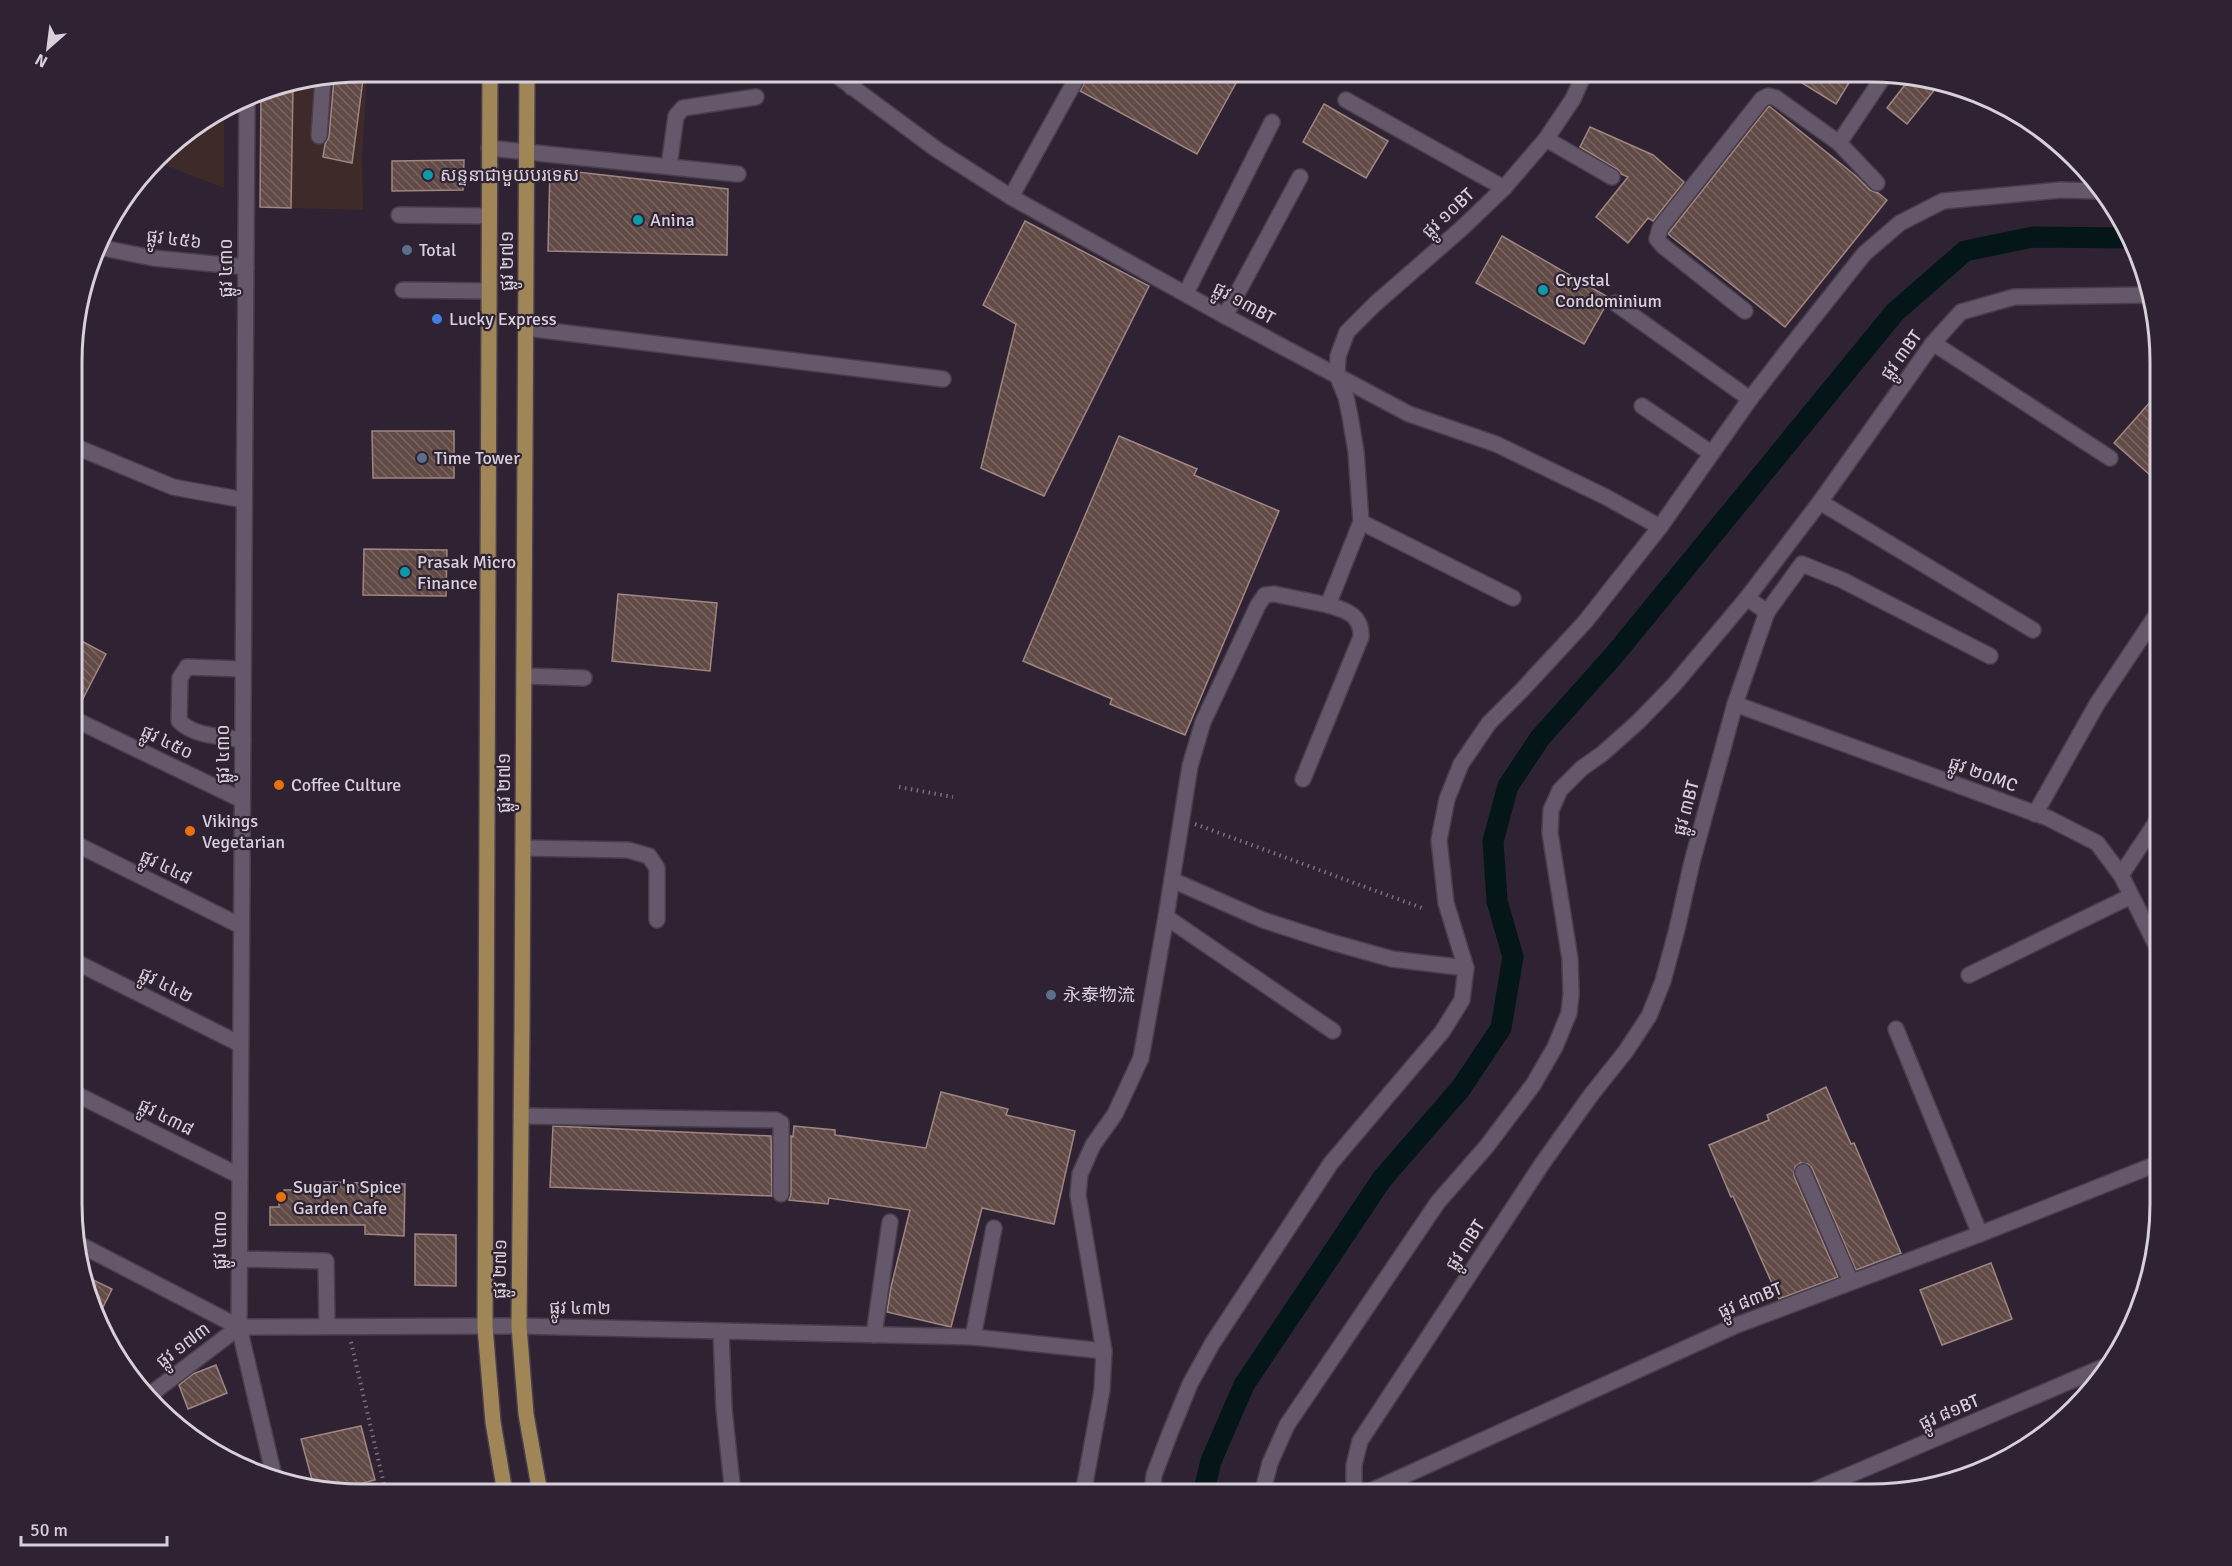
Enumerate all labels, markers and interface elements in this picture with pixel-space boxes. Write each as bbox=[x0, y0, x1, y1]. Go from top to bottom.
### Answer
north arrow bbox=[18, 18, 78, 78]
text: N bbox=[32, 49, 51, 72]
place label: សន្ទនាជាមួយបរទេស bbox=[440, 164, 579, 186]
marker: សន្ទនាជាមួយបរទេស bbox=[421, 168, 435, 182]
street label: ផ្លូវ ១០BT bbox=[1417, 183, 1482, 247]
place label: Anina bbox=[650, 209, 695, 231]
marker: Anina bbox=[631, 213, 645, 227]
street label: ផ្លូវ ៤៥៦ bbox=[144, 225, 203, 259]
street label: ផ្លូវ ២៧១ bbox=[496, 231, 523, 291]
street label: ផ្លូវ ៤៣០ bbox=[215, 238, 242, 298]
place label: Total bbox=[419, 239, 456, 261]
marker: Total bbox=[400, 243, 414, 257]
place label: Crystal Condominium bbox=[1555, 269, 1662, 312]
street label: ផ្លូវ ១៣BT bbox=[1207, 277, 1279, 334]
marker: Crystal Condominium bbox=[1536, 283, 1550, 297]
place label: Lucky Express bbox=[449, 308, 557, 330]
marker: Lucky Express bbox=[430, 312, 444, 326]
street label: ផ្លូវ ៣BT bbox=[1876, 326, 1931, 387]
place label: Time Tower bbox=[434, 447, 520, 469]
marker: Time Tower bbox=[415, 451, 429, 465]
place label: Prasak Micro Finance bbox=[417, 551, 516, 594]
marker: Prasak Micro Finance bbox=[398, 565, 412, 579]
street label: ផ្លូវ ៤៥០ bbox=[135, 720, 197, 769]
street label: ផ្លូវ ៤៣០ bbox=[212, 724, 239, 784]
street label: ផ្លូវ ២០MC bbox=[1944, 751, 2021, 802]
street label: ផ្លូវ ២៧១ bbox=[493, 753, 520, 813]
place label: Coffee Culture bbox=[291, 774, 401, 796]
marker: Coffee Culture bbox=[272, 778, 286, 792]
street label: ផ្លូវ ៣BT bbox=[1668, 778, 1709, 839]
place label: Vikings Vegetarian bbox=[202, 810, 285, 853]
marker: Vikings Vegetarian bbox=[183, 824, 197, 838]
street label: ផ្លូវ ៤៤៨ bbox=[134, 845, 196, 894]
street label: ផ្លូវ ៤៤២ bbox=[133, 962, 197, 1013]
place label: 永泰物流 bbox=[1063, 984, 1135, 1006]
marker: 永泰物流 bbox=[1044, 988, 1058, 1002]
street label: ផ្លូវ ៤៣៨ bbox=[132, 1094, 198, 1145]
place label: Sugar 'n Spice Garden Cafe bbox=[293, 1176, 401, 1219]
marker: Sugar 'n Spice Garden Cafe bbox=[274, 1190, 288, 1204]
street label: ផ្លូវ ៤៣០ bbox=[209, 1210, 236, 1270]
street label: ផ្លូវ ៣BT bbox=[1440, 1215, 1494, 1277]
street label: ផ្លូវ ២៧១ bbox=[488, 1239, 517, 1299]
street label: ផ្លូវ ៨៣BT bbox=[1715, 1277, 1788, 1328]
street label: ផ្លូវ ៤៣២ bbox=[549, 1296, 611, 1325]
street label: ផ្លូវ ១៧៣ bbox=[152, 1317, 218, 1377]
street label: ផ្លូវ ៨១BT bbox=[1915, 1389, 1985, 1439]
scale bar bbox=[21, 1509, 166, 1547]
text: 50 m bbox=[30, 1519, 68, 1541]

